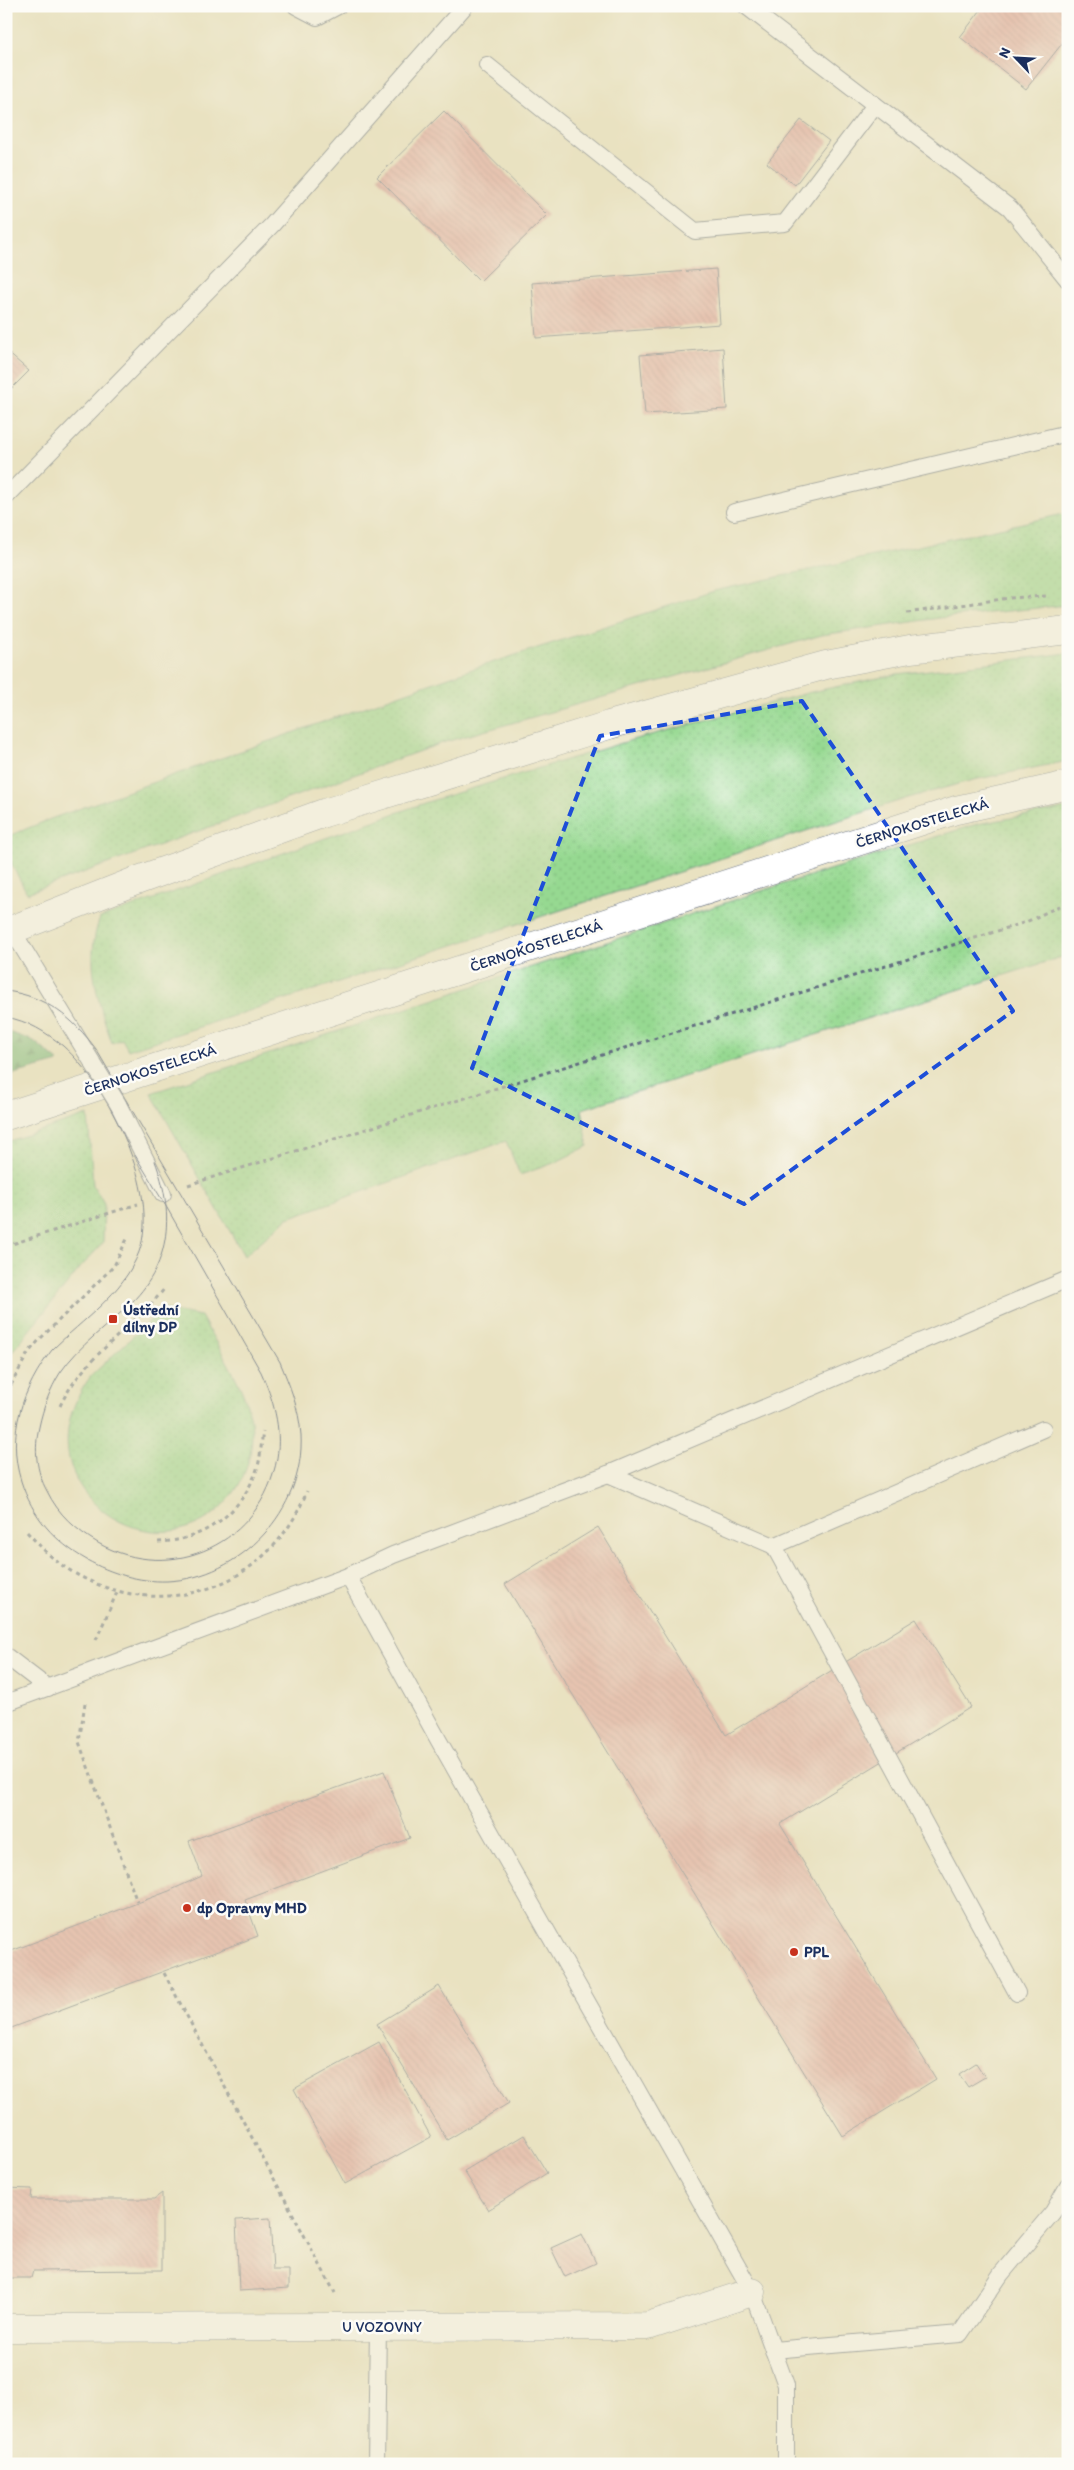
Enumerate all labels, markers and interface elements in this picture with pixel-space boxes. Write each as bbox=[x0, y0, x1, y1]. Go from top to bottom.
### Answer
north arrow bbox=[992, 32, 1042, 82]
text: N bbox=[995, 45, 1014, 61]
street label: ČERNOKOSTELECKÁ bbox=[853, 794, 991, 852]
street label: ČERNOKOSTELECKÁ bbox=[468, 916, 605, 976]
street label: ČERNOKOSTELECKÁ bbox=[82, 1040, 219, 1100]
place label: Ústřední dílny DP bbox=[123, 1300, 179, 1337]
marker: Ústřední dílny DP bbox=[107, 1313, 119, 1325]
place label: dp Opravny MHD bbox=[197, 1899, 307, 1918]
marker: dp Opravny MHD bbox=[181, 1902, 193, 1914]
place label: PPL bbox=[804, 1943, 829, 1961]
marker: PPL bbox=[788, 1946, 800, 1958]
street label: U VOZOVNY bbox=[342, 2318, 422, 2336]

